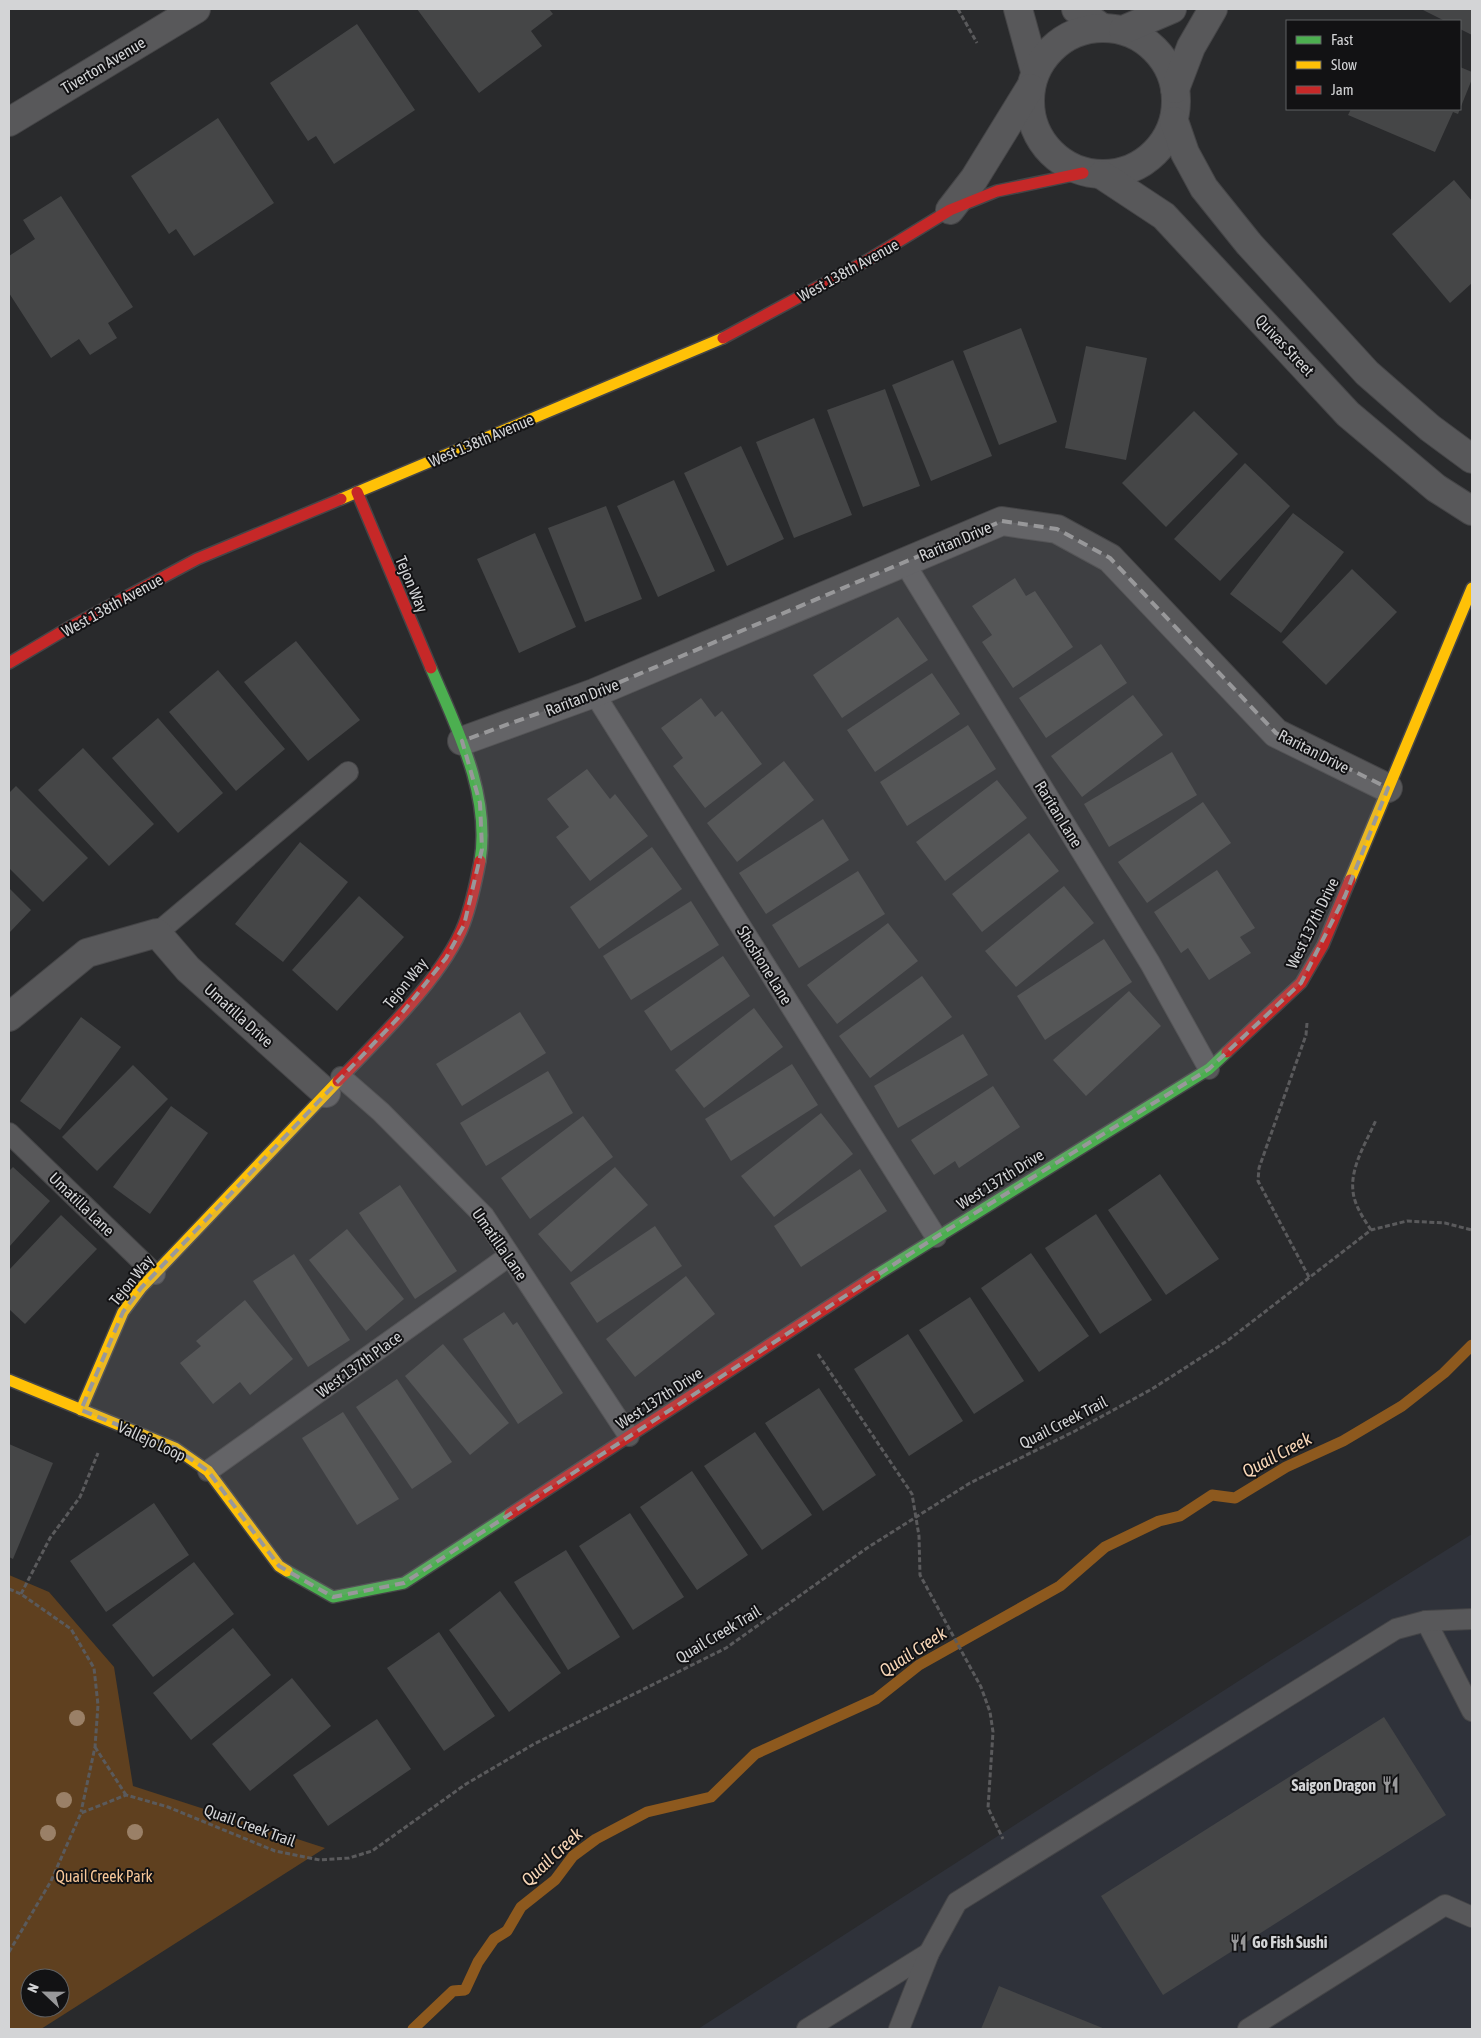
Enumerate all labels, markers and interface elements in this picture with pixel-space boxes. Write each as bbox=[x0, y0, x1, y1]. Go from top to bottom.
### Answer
legend bbox=[1286, 20, 1461, 110]
text: Fast bbox=[1331, 31, 1353, 48]
street label: Tiverton Avenue bbox=[58, 33, 148, 97]
text: Slow bbox=[1331, 56, 1357, 73]
text: Jam bbox=[1331, 81, 1354, 98]
street label: West 138th Avenue bbox=[795, 235, 901, 305]
street label: Quivas Street bbox=[1252, 310, 1318, 380]
street label: West 138th Avenue bbox=[426, 410, 536, 470]
street label: Raritan Drive bbox=[916, 518, 994, 564]
street label: Tejon Way bbox=[391, 553, 432, 616]
street label: West 138th Avenue bbox=[59, 570, 165, 640]
street label: Raritan Drive bbox=[543, 675, 621, 719]
street label: Raritan Drive bbox=[1276, 726, 1352, 776]
street label: Raritan Lane bbox=[1032, 778, 1086, 850]
street label: West 137th Drive bbox=[1282, 875, 1342, 971]
street label: Shoshone Lane bbox=[734, 923, 796, 1007]
street label: Tejon Way bbox=[379, 954, 432, 1012]
street label: Umatilla Drive bbox=[201, 980, 277, 1050]
street label: West 137th Drive bbox=[953, 1145, 1047, 1213]
street label: Umatilla Lane bbox=[46, 1169, 118, 1239]
street label: Umatilla Lane bbox=[469, 1205, 531, 1283]
street label: Tejon Way bbox=[105, 1251, 158, 1309]
street label: West 137th Place bbox=[313, 1327, 405, 1401]
street label: West 137th Drive bbox=[613, 1363, 705, 1433]
street label: Quail Creek Trail bbox=[1016, 1392, 1111, 1452]
street label: Vallejo Loop bbox=[115, 1418, 189, 1465]
water label: Quail Creek bbox=[1238, 1427, 1316, 1482]
street label: Quail Creek Trail bbox=[672, 1601, 764, 1666]
water label: Quail Creek bbox=[875, 1622, 951, 1681]
restaurant icon: Saigon Dragon bbox=[1380, 1775, 1400, 1795]
place label: Saigon Dragon bbox=[1291, 1776, 1376, 1794]
street label: Quail Creek Trail bbox=[202, 1800, 299, 1850]
water label: Quail Creek bbox=[517, 1822, 587, 1890]
park label: Quail Creek Park bbox=[56, 1867, 152, 1885]
restaurant icon: Go Fish Sushi bbox=[1228, 1932, 1248, 1952]
place label: Go Fish Sushi bbox=[1252, 1933, 1328, 1951]
north arrow bbox=[20, 1968, 70, 2018]
text: N bbox=[24, 1981, 42, 1995]

